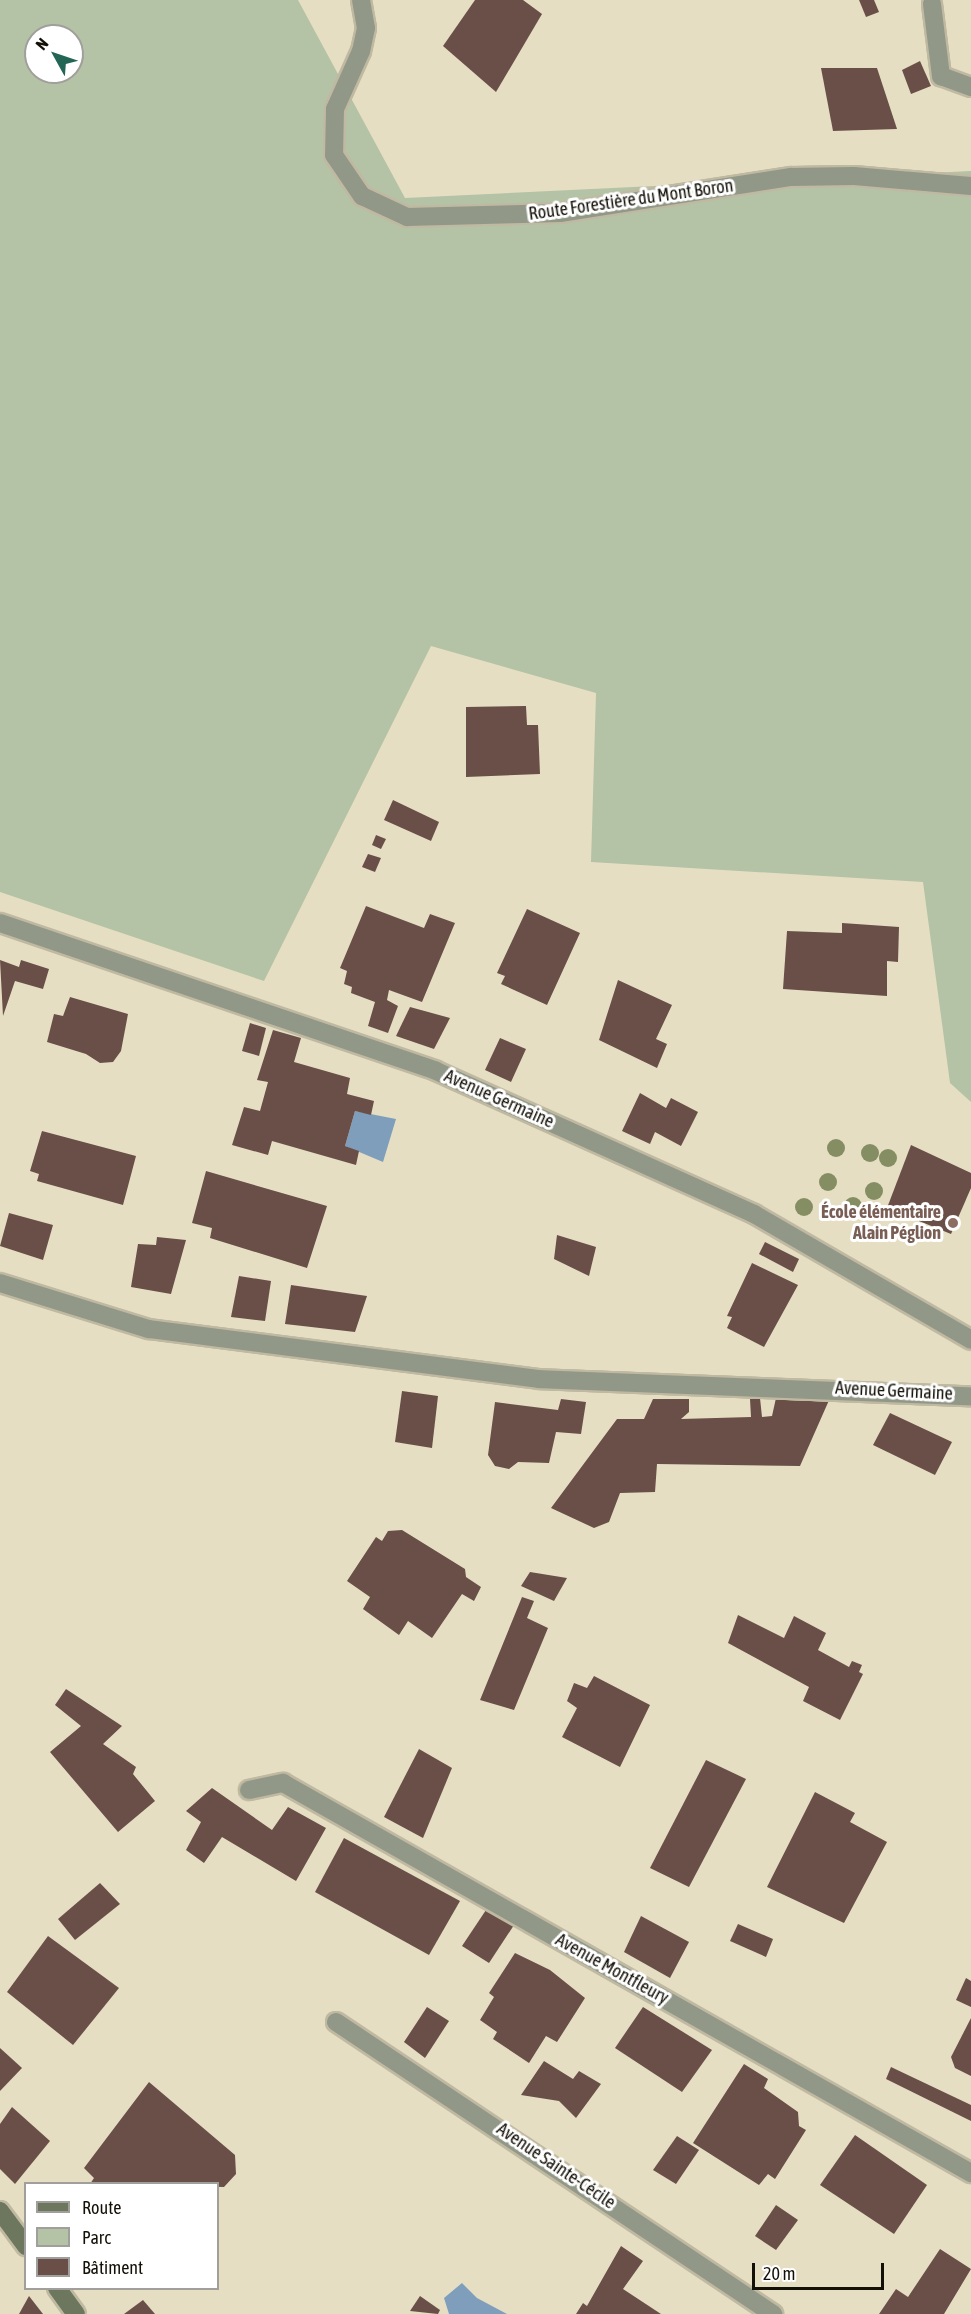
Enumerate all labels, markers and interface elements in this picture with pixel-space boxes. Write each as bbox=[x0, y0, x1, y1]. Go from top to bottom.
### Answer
north arrow bbox=[24, 24, 84, 84]
text: N bbox=[32, 34, 52, 53]
street label: Route Forestière du Mont Boron bbox=[527, 175, 735, 225]
street label: Avenue Germaine bbox=[441, 1065, 557, 1133]
place label: École élémentaire Alain Péglion bbox=[821, 1202, 941, 1244]
marker: École élémentaire Alain Péglion bbox=[946, 1216, 960, 1230]
street label: Avenue Germaine bbox=[835, 1377, 953, 1405]
street label: Avenue Montfleury bbox=[552, 1929, 672, 2009]
street label: Avenue Sainte-Cécile bbox=[493, 2118, 619, 2214]
legend bbox=[24, 2182, 219, 2290]
text: Route bbox=[82, 2197, 121, 2218]
text: Parc bbox=[82, 2227, 111, 2248]
scale bar bbox=[755, 2251, 887, 2289]
text: Bâtiment bbox=[82, 2257, 143, 2278]
text: 20 m bbox=[763, 2263, 795, 2284]

